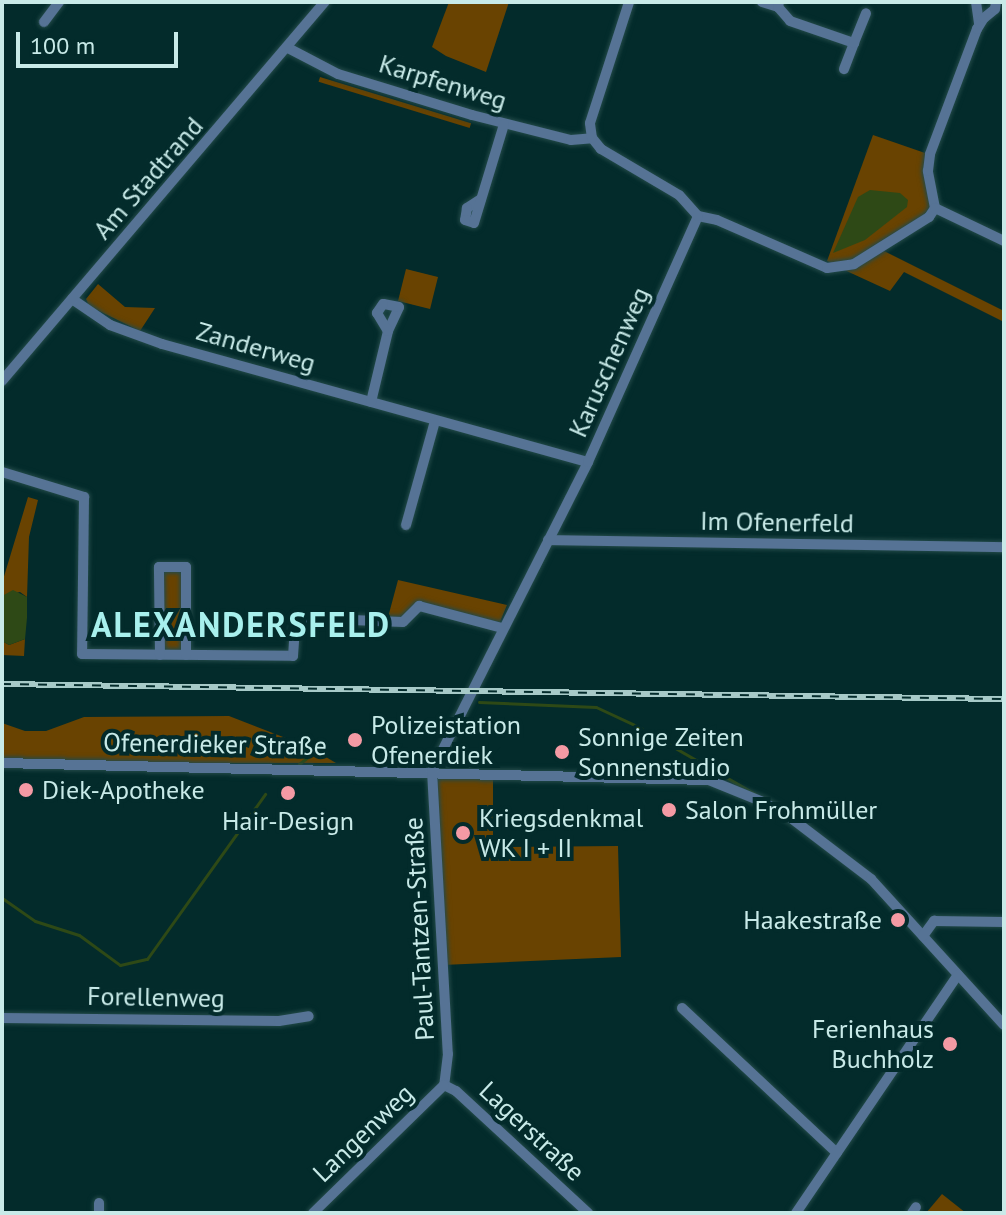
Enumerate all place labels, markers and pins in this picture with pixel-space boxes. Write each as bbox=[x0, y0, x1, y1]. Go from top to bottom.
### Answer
place label: Polizeistation Ofenerdiek bbox=[371, 709, 521, 770]
place label: Sonnige Zeiten Sonnenstudio bbox=[578, 721, 744, 782]
marker: Polizeistation Ofenerdiek bbox=[346, 731, 364, 749]
marker: Sonnige Zeiten Sonnenstudio bbox=[553, 743, 571, 761]
place label: Diek-Apotheke bbox=[42, 774, 205, 806]
marker: Diek-Apotheke bbox=[17, 781, 35, 799]
marker: Hair-Design bbox=[279, 784, 297, 802]
place label: Salon Frohmüller bbox=[685, 794, 877, 826]
marker: Salon Frohmüller bbox=[660, 801, 678, 819]
place label: Kriegsdenkmal WK I + II bbox=[479, 802, 643, 864]
place label: Hair-Design bbox=[222, 805, 354, 837]
marker: Kriegsdenkmal WK I + II bbox=[454, 824, 472, 842]
place label: Haakestraße bbox=[743, 904, 882, 936]
marker: Haakestraße bbox=[889, 911, 907, 929]
place label: Ferienhaus Buchholz bbox=[812, 1013, 934, 1074]
marker: Ferienhaus Buchholz bbox=[941, 1035, 959, 1053]

